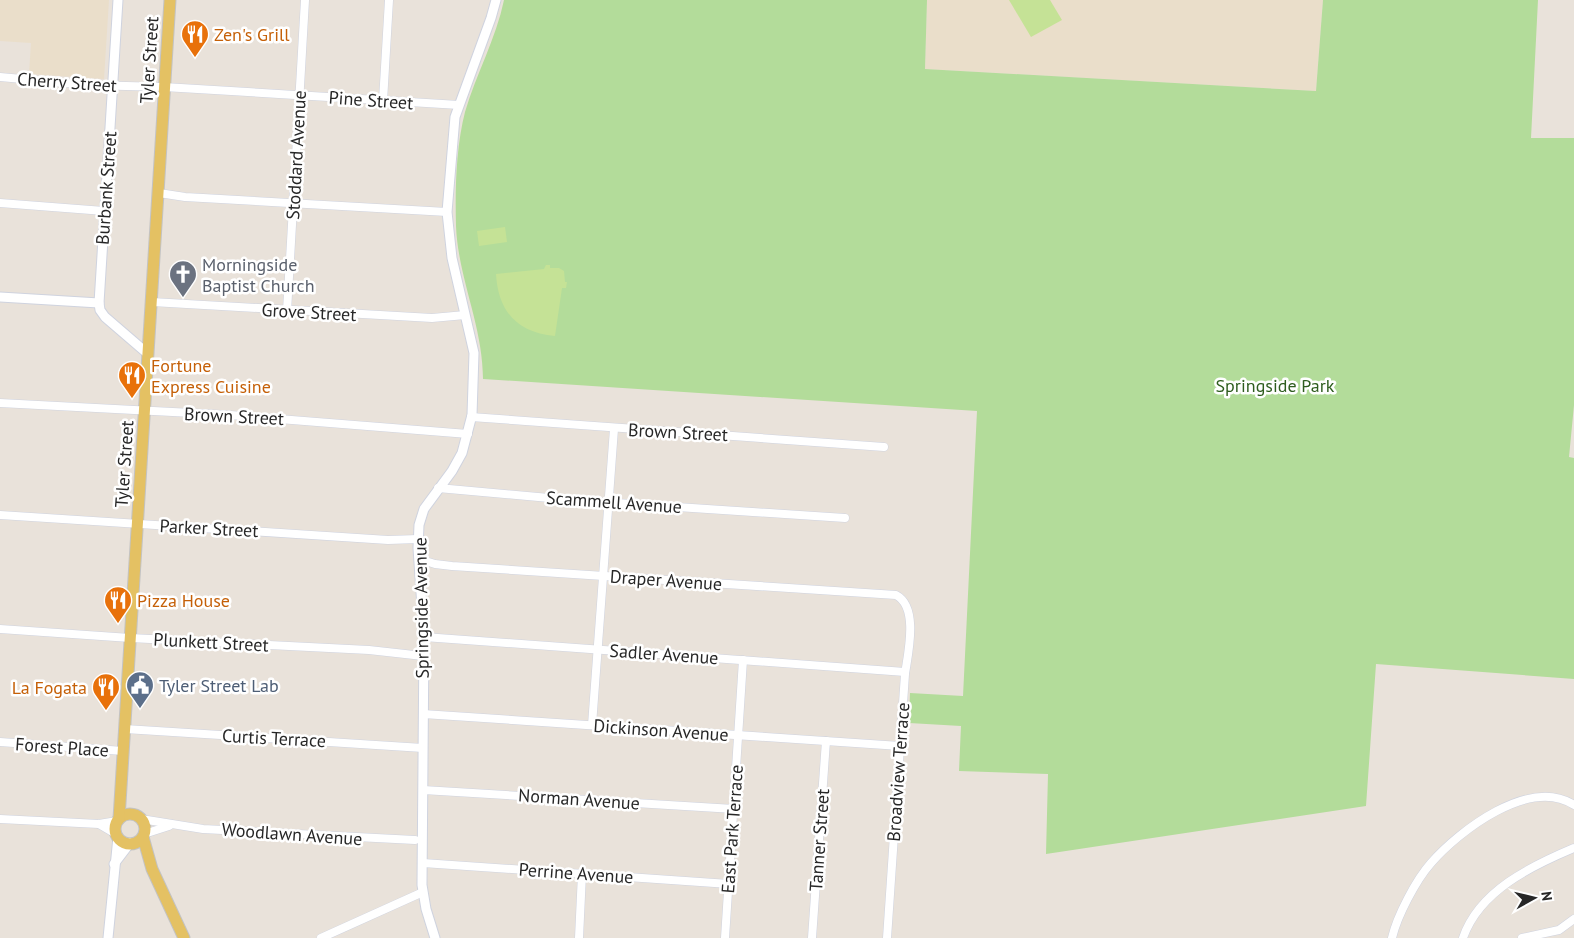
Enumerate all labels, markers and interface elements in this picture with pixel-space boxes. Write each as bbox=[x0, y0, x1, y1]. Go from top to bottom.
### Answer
street label: Tyler Street bbox=[134, 16, 164, 104]
restaurant icon: Zen's Grill bbox=[180, 19, 210, 58]
place label: Zen's Grill bbox=[214, 23, 290, 46]
street label: Cherry Street bbox=[16, 67, 118, 97]
street label: Pine Street bbox=[328, 86, 414, 114]
street label: Stoddard Avenue bbox=[281, 90, 311, 220]
street label: Burbank Street bbox=[91, 130, 121, 246]
place label: Morningside Baptist Church bbox=[202, 253, 315, 297]
church icon: Morningside Baptist Church bbox=[168, 259, 198, 298]
street label: Grove Street bbox=[261, 298, 357, 326]
place label: Fortune Express Cuisine bbox=[151, 354, 271, 398]
restaurant icon: Fortune Express Cuisine bbox=[117, 360, 147, 399]
park label: Springside Park bbox=[1216, 374, 1335, 397]
street label: Brown Street bbox=[183, 402, 285, 430]
street label: Brown Street bbox=[627, 418, 729, 446]
street label: Tyler Street bbox=[109, 420, 139, 508]
street label: Scammell Avenue bbox=[545, 486, 683, 518]
street label: Parker Street bbox=[159, 514, 259, 542]
street label: Springside Avenue bbox=[408, 537, 434, 679]
street label: Draper Avenue bbox=[609, 565, 723, 595]
restaurant icon: Pizza House bbox=[103, 585, 133, 624]
place label: Pizza House bbox=[137, 589, 230, 612]
street label: Plunkett Street bbox=[153, 627, 269, 657]
street label: Sadler Avenue bbox=[609, 639, 719, 669]
public building icon: Tyler Street Lab bbox=[125, 670, 155, 709]
restaurant icon: La Fogata bbox=[91, 672, 121, 711]
place label: Tyler Street Lab bbox=[159, 674, 279, 697]
place label: La Fogata bbox=[12, 676, 87, 699]
street label: Broadview Terrace bbox=[882, 702, 914, 842]
street label: Dickinson Avenue bbox=[593, 714, 729, 746]
street label: Curtis Terrace bbox=[222, 724, 326, 752]
street label: Forest Place bbox=[14, 732, 110, 762]
street label: East Park Terrace bbox=[716, 764, 748, 894]
street label: Norman Avenue bbox=[517, 783, 641, 815]
street label: Tanner Street bbox=[804, 788, 834, 892]
street label: Woodlawn Avenue bbox=[221, 818, 363, 850]
street label: Perrine Avenue bbox=[518, 858, 634, 888]
north arrow bbox=[1509, 873, 1559, 923]
text: N bbox=[1537, 890, 1556, 902]

